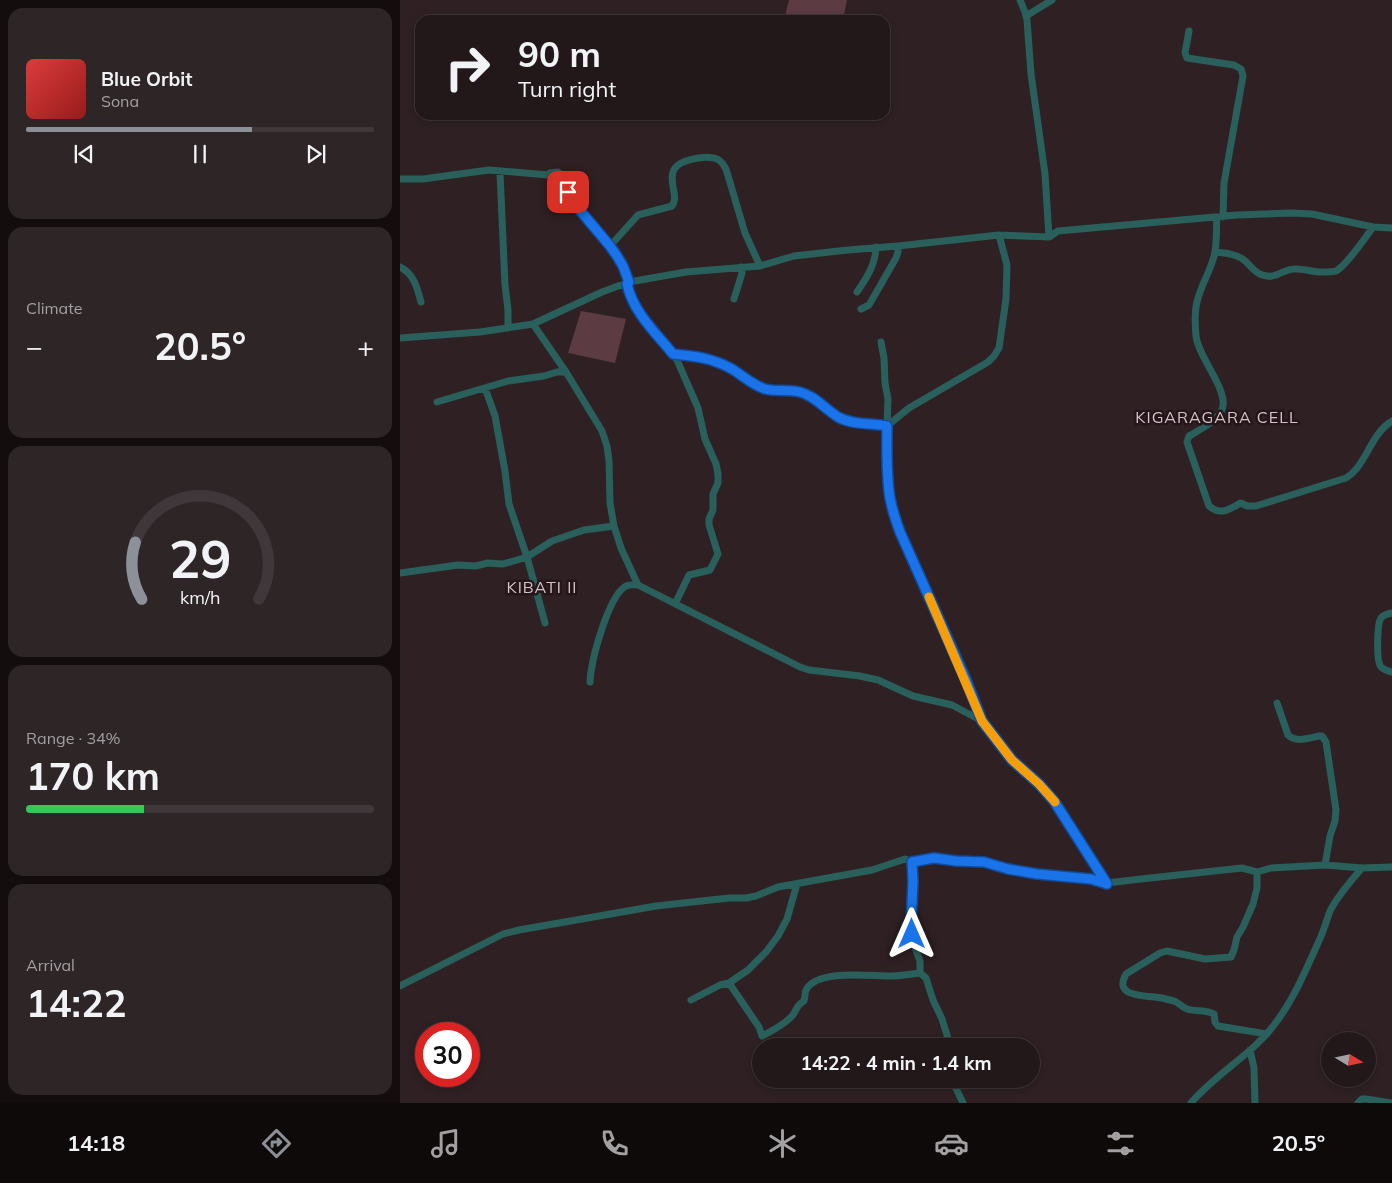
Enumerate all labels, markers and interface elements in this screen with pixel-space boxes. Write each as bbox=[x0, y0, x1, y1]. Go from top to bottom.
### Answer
text: 90 m bbox=[518, 32, 601, 76]
icon: right bbox=[435, 35, 500, 100]
text: Blue Orbit bbox=[101, 67, 192, 91]
text: Turn right bbox=[518, 75, 616, 103]
text: Sona bbox=[101, 91, 139, 111]
icon: previous bbox=[70, 140, 98, 168]
icon: pause bbox=[186, 140, 214, 168]
icon: next bbox=[302, 140, 330, 168]
pin bbox=[547, 171, 589, 213]
icon: arrive bbox=[554, 178, 582, 206]
text: Climate bbox=[26, 298, 82, 318]
text: 20.5° bbox=[154, 322, 246, 370]
text: − bbox=[26, 329, 43, 364]
text: + bbox=[357, 329, 374, 364]
district label: KIGARAGARA CELL bbox=[1135, 407, 1299, 427]
text: 29 bbox=[169, 526, 231, 591]
district label: KIBATI II bbox=[507, 577, 577, 597]
text: km/h bbox=[180, 586, 220, 608]
text: Range · 34% bbox=[26, 728, 121, 748]
text: 170 km bbox=[26, 752, 160, 800]
position arrow bbox=[885, 907, 937, 959]
text: Arrival bbox=[26, 955, 75, 975]
text: 14:22 bbox=[26, 979, 127, 1027]
speed limit sign: 30 bbox=[415, 1022, 480, 1087]
north arrow bbox=[1321, 1032, 1376, 1088]
map controls bbox=[1321, 1032, 1376, 1087]
text: 14:22 · 4 min · 1.4 km bbox=[800, 1051, 992, 1075]
icon: directions bbox=[259, 1126, 294, 1161]
icon: music bbox=[428, 1126, 463, 1161]
icon: phone bbox=[597, 1126, 632, 1161]
icon: climate bbox=[765, 1126, 800, 1161]
icon: car bbox=[934, 1126, 969, 1161]
icon: filters bbox=[1103, 1126, 1138, 1161]
text: 14:18 bbox=[67, 1129, 125, 1157]
text: 20.5° bbox=[1272, 1129, 1325, 1157]

